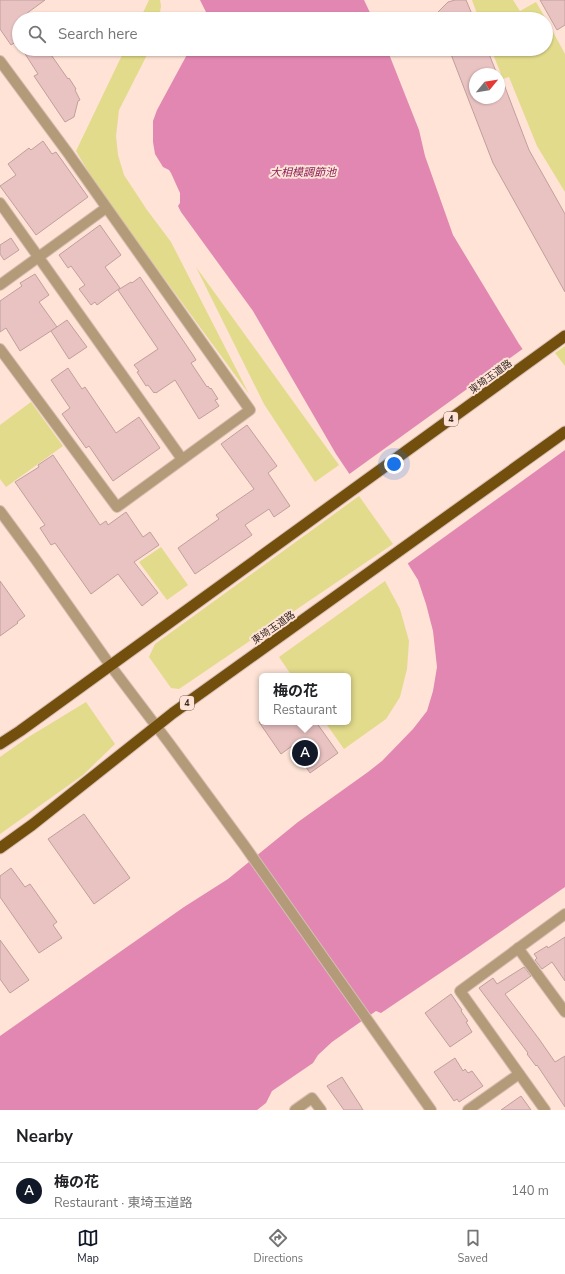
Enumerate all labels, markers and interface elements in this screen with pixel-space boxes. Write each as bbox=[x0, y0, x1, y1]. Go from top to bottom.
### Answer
search box bbox=[12, 12, 553, 56]
icon: search bbox=[26, 23, 48, 45]
text: Search here bbox=[58, 24, 138, 44]
north arrow bbox=[469, 68, 505, 104]
water label: 大相模調節池 bbox=[270, 165, 337, 180]
street label: 東埼玉道路 bbox=[466, 356, 515, 397]
road number: 4 bbox=[444, 412, 458, 426]
your location bbox=[384, 454, 404, 474]
street label: 東埼玉道路 bbox=[249, 608, 298, 648]
popup bbox=[259, 673, 351, 725]
text: 梅の花 bbox=[273, 681, 318, 701]
road number: 4 bbox=[180, 696, 194, 710]
text: Restaurant bbox=[273, 701, 337, 719]
pin: A bbox=[292, 738, 318, 768]
text: Nearby bbox=[16, 1125, 73, 1148]
text: 梅の花 bbox=[54, 1172, 99, 1192]
text: A bbox=[24, 1182, 34, 1200]
text: 140 m bbox=[511, 1182, 549, 1200]
text: Restaurant · 東埼玉道路 bbox=[54, 1194, 192, 1212]
tab: Map bbox=[77, 1227, 99, 1266]
tab: Directions bbox=[253, 1227, 303, 1266]
tab: Saved bbox=[457, 1227, 488, 1266]

